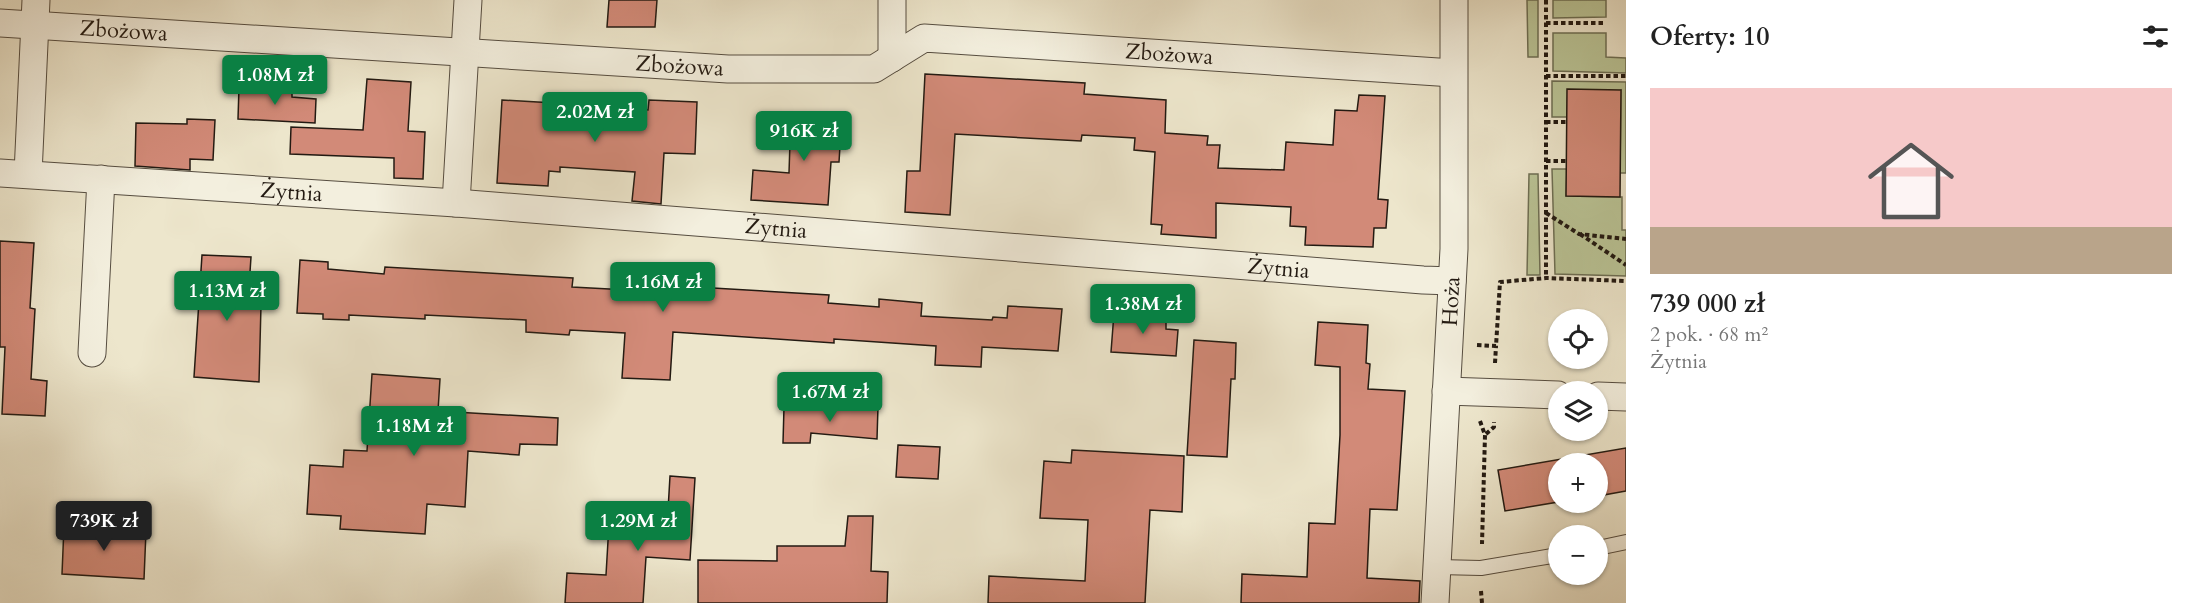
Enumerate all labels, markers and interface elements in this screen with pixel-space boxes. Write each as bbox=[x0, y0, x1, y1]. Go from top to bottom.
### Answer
street label: Zbożowa bbox=[79, 13, 169, 49]
text: Oferty: 10 bbox=[1650, 19, 1769, 54]
icon: filters bbox=[2139, 20, 2172, 53]
street label: Zbożowa bbox=[1124, 36, 1215, 72]
street label: Zbożowa bbox=[635, 48, 725, 84]
pin: 1.08M zł bbox=[213, 55, 337, 106]
text: 1.08M zł bbox=[236, 61, 314, 88]
pin: 2.02M zł bbox=[533, 92, 657, 143]
text: 2.02M zł bbox=[556, 98, 634, 125]
pin: 916K zł bbox=[749, 111, 859, 162]
text: 916K zł bbox=[770, 117, 838, 144]
icon: home bbox=[1857, 127, 1965, 235]
street label: Żytnia bbox=[259, 175, 324, 209]
street label: Żytnia bbox=[744, 211, 809, 246]
street label: Żytnia bbox=[1246, 251, 1311, 286]
pin: 1.16M zł bbox=[601, 262, 725, 313]
text: 1.16M zł bbox=[624, 268, 702, 295]
pin: 1.13M zł bbox=[165, 271, 289, 322]
street label: Hoża bbox=[1435, 275, 1468, 327]
text: 1.13M zł bbox=[188, 277, 266, 304]
pin: 1.38M zł bbox=[1081, 284, 1205, 335]
text: 739 000 zł bbox=[1650, 286, 1765, 321]
text: 1.38M zł bbox=[1104, 290, 1182, 317]
map controls bbox=[1548, 309, 1608, 585]
button: locate bbox=[1548, 309, 1608, 369]
text: 2 pok. · 68 m² bbox=[1650, 321, 1768, 348]
text: Żytnia bbox=[1650, 348, 1707, 375]
pin: 1.67M zł bbox=[768, 372, 892, 423]
text: 1.67M zł bbox=[791, 378, 869, 405]
button: layers bbox=[1548, 381, 1608, 441]
pin: 1.18M zł bbox=[352, 406, 476, 457]
text: 1.18M zł bbox=[375, 412, 453, 439]
button: + bbox=[1548, 453, 1608, 513]
pin: 739K zł bbox=[49, 501, 159, 552]
pin: 1.29M zł bbox=[576, 501, 700, 552]
text: 739K zł bbox=[70, 507, 138, 534]
text: 1.29M zł bbox=[599, 507, 677, 534]
button: − bbox=[1548, 525, 1608, 585]

